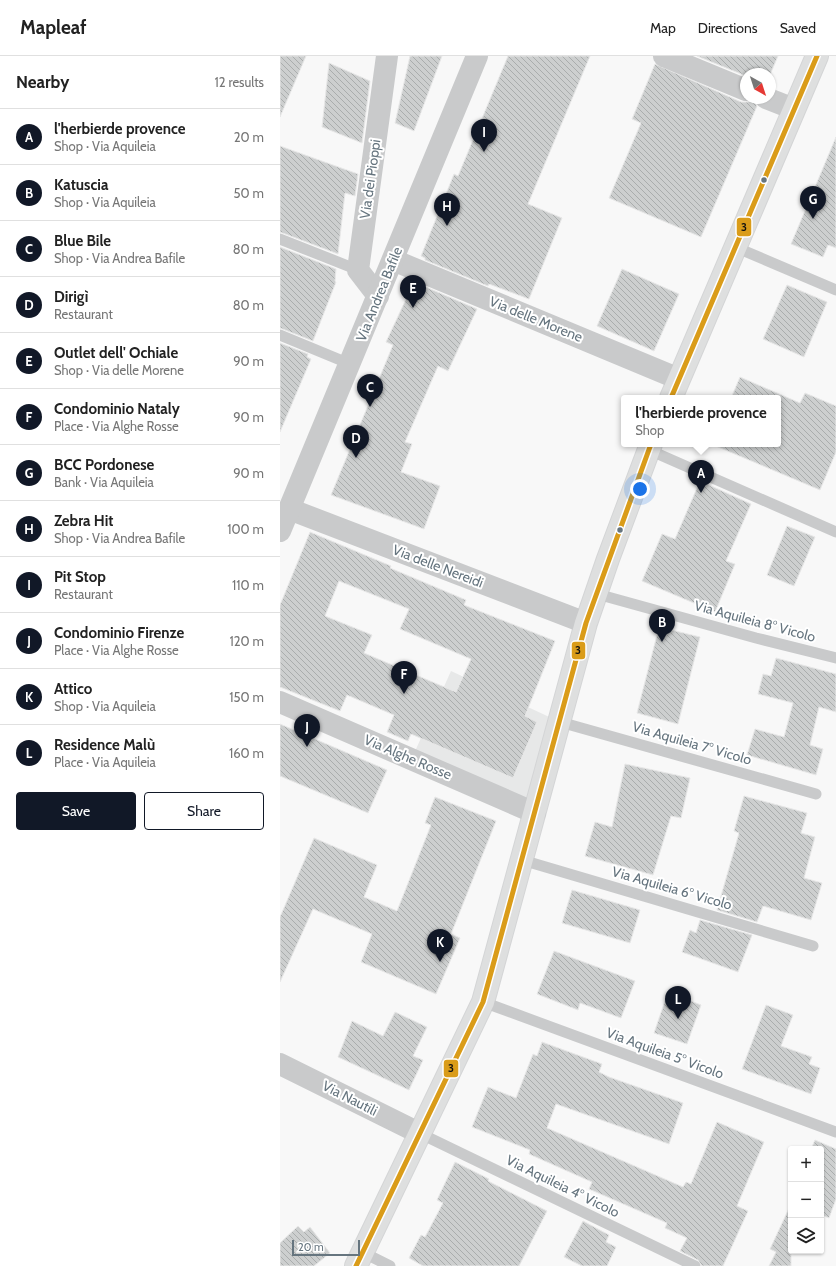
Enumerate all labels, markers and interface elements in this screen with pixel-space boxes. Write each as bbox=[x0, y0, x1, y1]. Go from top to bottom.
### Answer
text: Mapleaf bbox=[20, 16, 87, 39]
text: Map bbox=[650, 19, 676, 37]
text: Directions bbox=[698, 19, 758, 37]
text: Saved bbox=[780, 19, 816, 37]
north arrow bbox=[740, 68, 776, 104]
text: Nearby bbox=[16, 72, 69, 92]
text: 12 results bbox=[214, 74, 264, 90]
pin: I bbox=[471, 119, 497, 152]
text: l'herbierde provence bbox=[54, 120, 186, 138]
text: A bbox=[25, 129, 33, 145]
text: 20 m bbox=[234, 129, 264, 145]
text: Shop · Via Aquileia bbox=[54, 138, 156, 154]
street label: Via dei Pioppi bbox=[356, 138, 384, 220]
unlabelled marker bbox=[759, 175, 769, 185]
text: Katuscia bbox=[54, 176, 108, 194]
text: B bbox=[25, 185, 33, 201]
text: 50 m bbox=[234, 185, 264, 201]
pin: G bbox=[800, 186, 826, 219]
pin: H bbox=[434, 193, 460, 226]
text: Shop · Via Aquileia bbox=[54, 194, 156, 210]
line badge: 3 bbox=[736, 217, 752, 237]
text: 3 bbox=[741, 220, 747, 234]
text: Blue Bile bbox=[54, 232, 111, 250]
text: C bbox=[25, 241, 33, 257]
text: 80 m bbox=[233, 241, 264, 257]
street label: Via Andrea Bafile bbox=[352, 244, 406, 344]
text: Shop · Via Andrea Bafile bbox=[54, 250, 185, 266]
pin: E bbox=[400, 275, 426, 308]
text: Dirigì bbox=[54, 288, 88, 306]
street label: Via delle Morene bbox=[487, 292, 585, 346]
text: D bbox=[24, 297, 34, 313]
text: 80 m bbox=[233, 297, 264, 313]
text: Restaurant bbox=[54, 306, 113, 322]
text: Outlet dell' Ochiale bbox=[54, 344, 178, 362]
text: E bbox=[25, 353, 33, 369]
text: 90 m bbox=[233, 353, 264, 369]
text: Shop · Via delle Morene bbox=[54, 362, 184, 378]
pin: C bbox=[357, 374, 383, 407]
popup bbox=[621, 395, 781, 447]
text: Condominio Nataly bbox=[54, 400, 180, 418]
text: l'herbierde provence bbox=[635, 404, 767, 422]
text: F bbox=[26, 409, 32, 425]
text: 90 m bbox=[233, 409, 264, 425]
text: Place · Via Alghe Rosse bbox=[54, 418, 179, 434]
text: Shop bbox=[635, 422, 664, 438]
pin: D bbox=[343, 425, 369, 458]
text: BCC Pordonese bbox=[54, 456, 154, 474]
pin: A bbox=[688, 460, 714, 493]
text: G bbox=[25, 465, 33, 481]
text: 90 m bbox=[233, 465, 264, 481]
text: Bank · Via Aquileia bbox=[54, 474, 154, 490]
your location bbox=[630, 479, 650, 499]
text: Zebra Hit bbox=[54, 512, 113, 530]
text: H bbox=[24, 521, 34, 537]
text: 100 m bbox=[227, 521, 264, 537]
unlabelled marker bbox=[615, 525, 625, 535]
text: Shop · Via Andrea Bafile bbox=[54, 530, 185, 546]
street label: Via delle Nereidi bbox=[390, 540, 486, 592]
text: Pit Stop bbox=[54, 568, 106, 586]
text: I bbox=[27, 577, 31, 593]
text: 110 m bbox=[232, 577, 264, 593]
text: Restaurant bbox=[54, 586, 113, 602]
street label: Via Aquileia 8° Vicolo bbox=[693, 596, 818, 646]
pin: B bbox=[649, 609, 675, 642]
text: Condominio Firenze bbox=[54, 624, 184, 642]
text: J bbox=[27, 633, 31, 649]
text: 120 m bbox=[230, 633, 264, 649]
line badge: 3 bbox=[571, 641, 586, 660]
text: Place · Via Alghe Rosse bbox=[54, 642, 179, 658]
text: 3 bbox=[575, 643, 581, 657]
pin: F bbox=[391, 661, 417, 694]
text: Attico bbox=[54, 680, 92, 698]
text: K bbox=[25, 689, 33, 705]
text: 150 m bbox=[229, 689, 264, 705]
text: Shop · Via Aquileia bbox=[54, 698, 156, 714]
pin: J bbox=[294, 714, 320, 747]
street label: Via Aquileia 7° Vicolo bbox=[630, 717, 754, 769]
street label: Via Alghe Rosse bbox=[362, 730, 454, 784]
text: Residence Malù bbox=[54, 736, 155, 754]
text: L bbox=[26, 745, 32, 761]
text: 160 m bbox=[229, 745, 264, 761]
text: Place · Via Aquileia bbox=[54, 754, 156, 770]
button: Save bbox=[16, 792, 136, 830]
button: Share bbox=[144, 792, 264, 830]
street label: Via Aquileia 6° Vicolo bbox=[610, 862, 734, 914]
pin: K bbox=[427, 929, 453, 962]
pin: L bbox=[665, 986, 691, 1019]
street label: Via Aquileia 5° Vicolo bbox=[604, 1023, 726, 1083]
line badge: 3 bbox=[443, 1059, 459, 1078]
text: 3 bbox=[448, 1061, 454, 1075]
street label: Via Nautili bbox=[319, 1076, 381, 1120]
map controls bbox=[788, 1146, 824, 1254]
button: + bbox=[788, 1146, 824, 1182]
street label: Via Aquileia 4° Vicolo bbox=[503, 1151, 623, 1221]
button: − bbox=[788, 1182, 824, 1218]
button: layers bbox=[788, 1218, 824, 1254]
scale bar bbox=[292, 1238, 360, 1257]
text: 20 m bbox=[298, 1240, 324, 1254]

